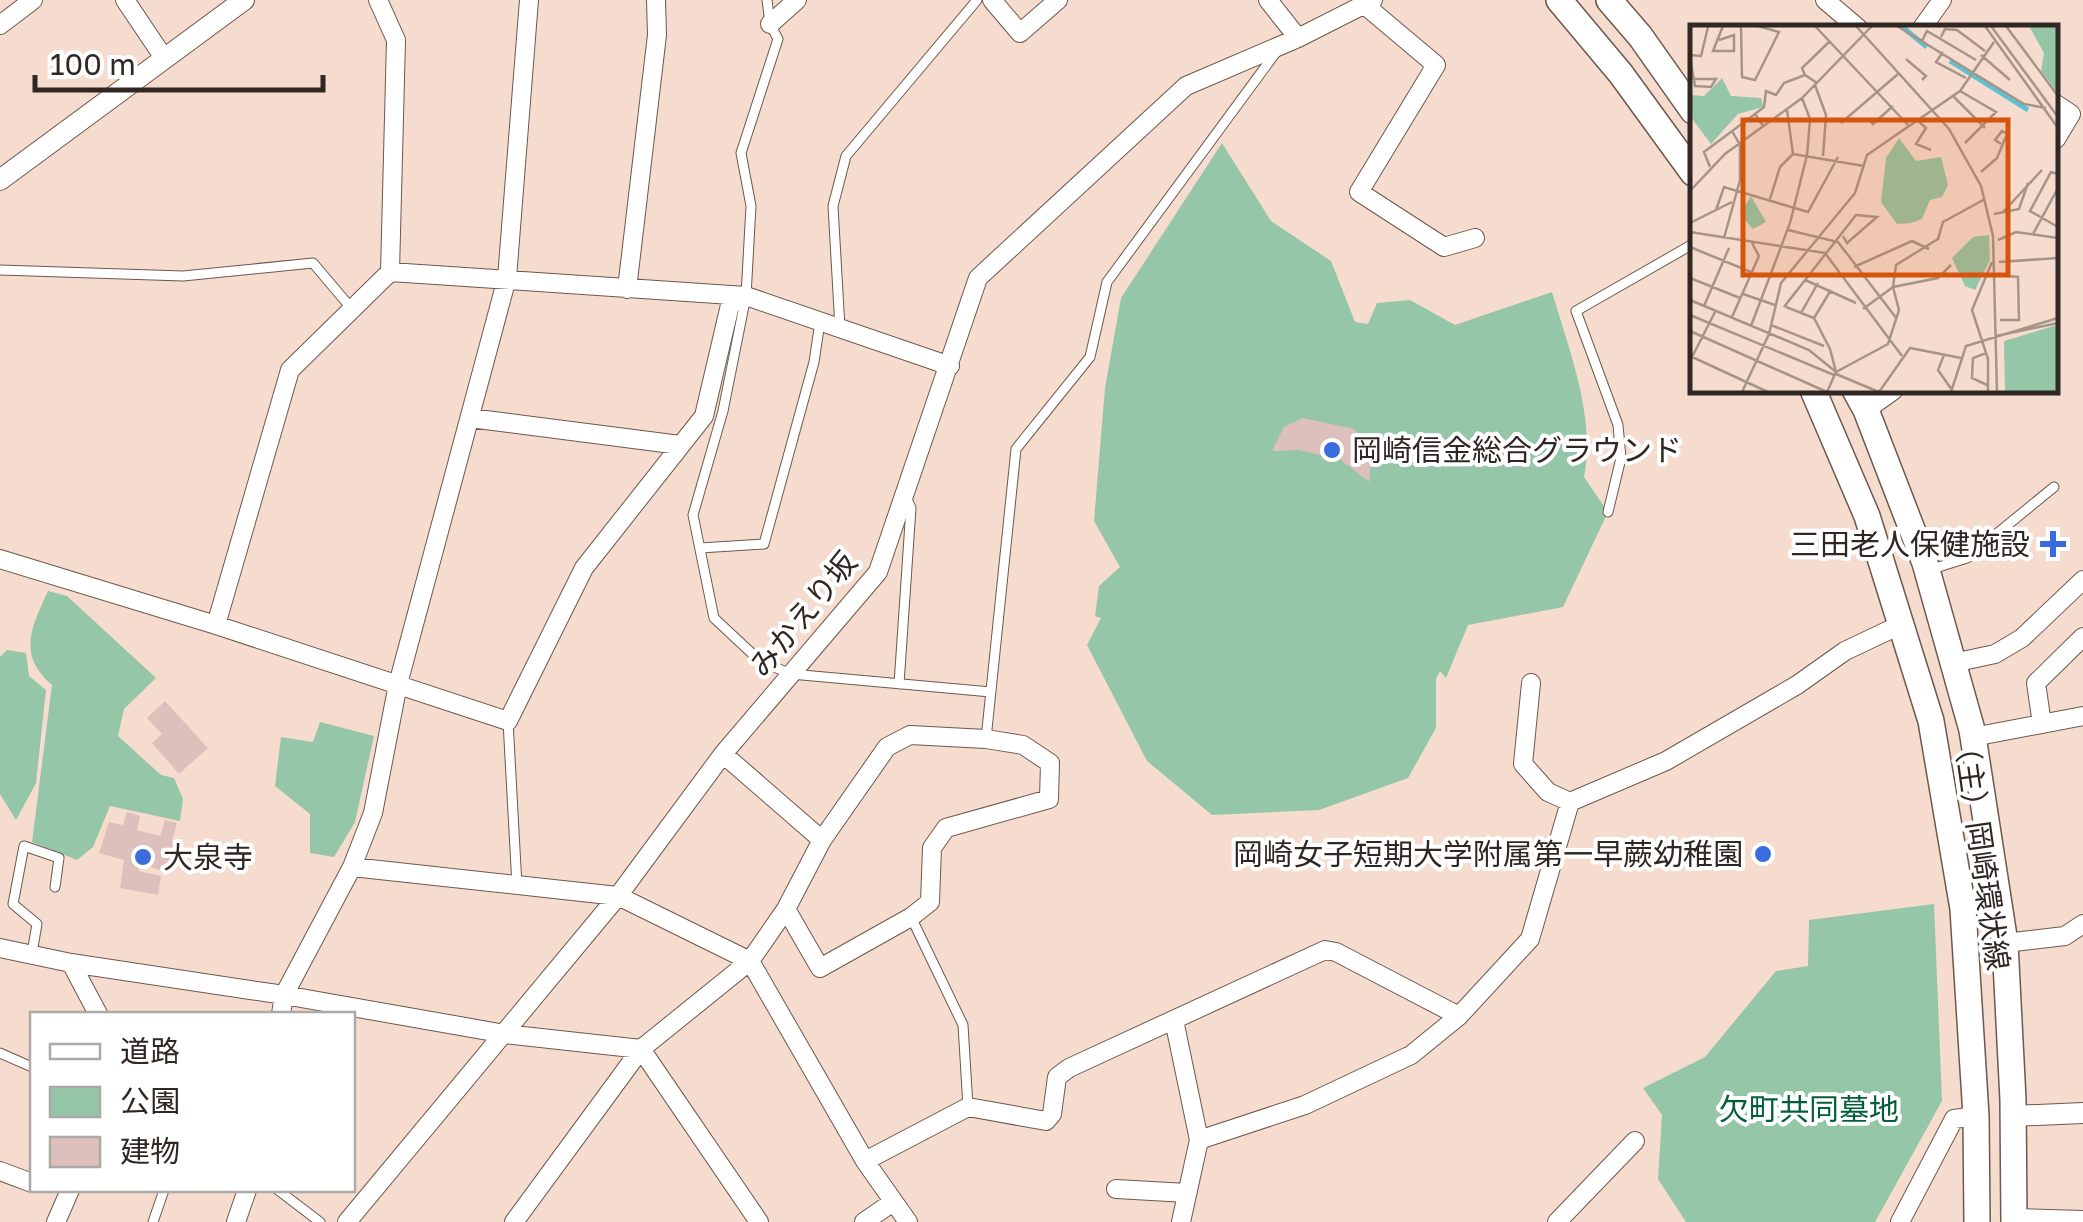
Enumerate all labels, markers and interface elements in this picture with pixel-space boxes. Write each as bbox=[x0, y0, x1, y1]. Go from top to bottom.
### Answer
inset map bbox=[1690, 25, 2058, 392]
scale bar bbox=[35, 30, 322, 92]
text: 100 m bbox=[50, 46, 136, 82]
place label: 岡崎信金総合グラウンド bbox=[1352, 432, 1682, 468]
marker: 岡崎信金総合グラウンド bbox=[1321, 439, 1343, 461]
place label: 三田老人保健施設 bbox=[1790, 526, 2030, 562]
marker: 三田老人保健施設 bbox=[2040, 531, 2066, 557]
street label: みかえり坂 bbox=[742, 544, 864, 684]
street label: （主）岡崎環状線 bbox=[1947, 730, 2017, 972]
place label: 岡崎女子短期大学附属第一早蕨幼稚園 bbox=[1233, 836, 1743, 872]
place label: 大泉寺 bbox=[163, 839, 253, 875]
marker: 岡崎女子短期大学附属第一早蕨幼稚園 bbox=[1752, 843, 1774, 865]
marker: 大泉寺 bbox=[132, 846, 154, 868]
legend bbox=[30, 1012, 355, 1192]
text: 道路 bbox=[120, 1033, 180, 1069]
text: 公園 bbox=[120, 1083, 180, 1119]
park label: 欠町共同墓地 bbox=[1719, 1091, 1899, 1127]
text: 建物 bbox=[120, 1133, 180, 1169]

